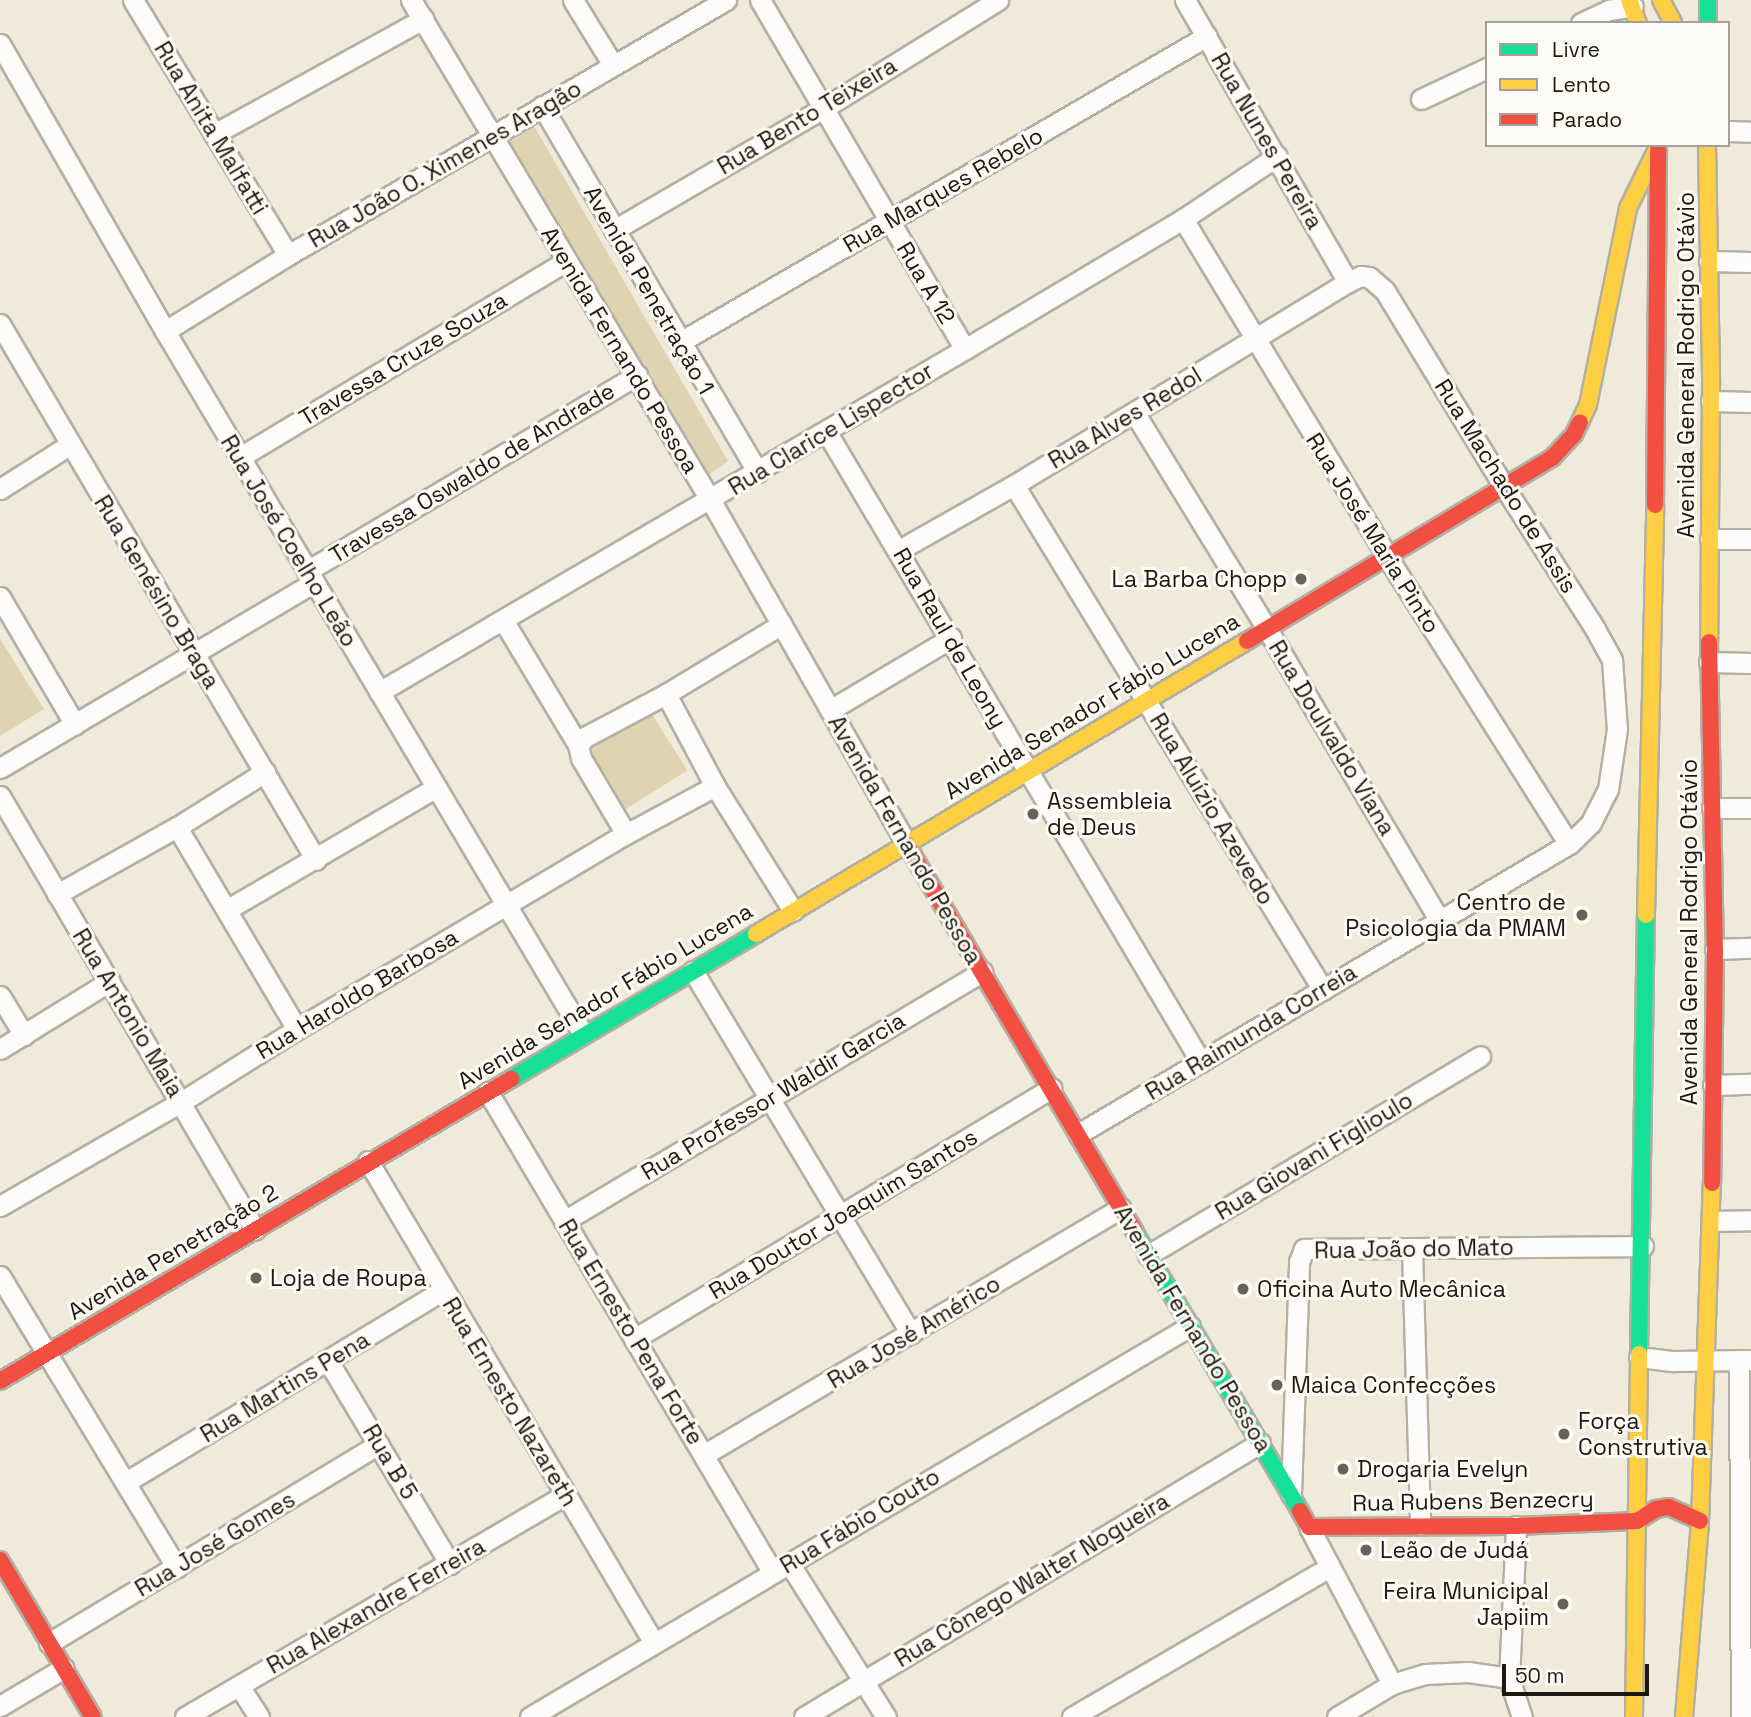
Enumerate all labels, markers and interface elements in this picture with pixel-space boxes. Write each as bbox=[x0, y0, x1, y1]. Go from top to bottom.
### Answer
legend bbox=[1485, 21, 1730, 147]
street label: Rua Anita Malfatti bbox=[148, 36, 274, 220]
text: Livre bbox=[1552, 36, 1600, 63]
street label: Rua Nunes Pereira bbox=[1205, 48, 1329, 234]
street label: Rua Bento Teixeira bbox=[712, 51, 902, 181]
text: Lento bbox=[1552, 71, 1611, 98]
street label: Rua João O. Ximenes Aragão bbox=[303, 74, 587, 254]
text: Parado bbox=[1552, 106, 1622, 133]
street label: Rua Marques Rebelo bbox=[838, 122, 1048, 258]
street label: Avenida Penetração 1 bbox=[578, 181, 720, 399]
street label: Avenida General Rodrigo Otávio bbox=[1672, 192, 1700, 538]
street label: Avenida Fernando Pessoa bbox=[535, 222, 705, 478]
street label: Rua A 12 bbox=[891, 237, 961, 329]
street label: Travessa Cruze Souza bbox=[294, 286, 512, 432]
street label: Rua Clarice Lispector bbox=[724, 357, 938, 501]
street label: Rua Alves Redol bbox=[1043, 361, 1207, 475]
street label: Rua Machado de Assis bbox=[1429, 374, 1583, 598]
street label: Travessa Oswaldo de Andrade bbox=[324, 377, 620, 569]
street label: Rua José Maria Pinto bbox=[1300, 428, 1446, 638]
street label: Rua José Coelho Leão bbox=[215, 430, 363, 652]
street label: Rua Genésino Braga bbox=[88, 490, 226, 694]
street label: Rua Raul de Leony bbox=[887, 543, 1013, 733]
place label: La Barba Chopp bbox=[1112, 565, 1287, 593]
marker: La Barba Chopp bbox=[1293, 571, 1309, 587]
street label: Avenida Senador Fábio Lucena bbox=[940, 607, 1244, 805]
street label: Rua Doulvaldo Viana bbox=[1263, 635, 1401, 841]
street label: Rua Aluízio Azevedo bbox=[1144, 708, 1280, 910]
street label: Avenida Fernando Pessoa bbox=[822, 711, 988, 969]
street label: Avenida General Rodrigo Otávio bbox=[1675, 759, 1703, 1105]
place label: Assembleia de Deus bbox=[1047, 787, 1172, 841]
marker: Assembleia de Deus bbox=[1025, 806, 1041, 822]
place label: Centro de Psicologia da PMAM bbox=[1345, 888, 1566, 942]
street label: Avenida Senador Fábio Lucena bbox=[453, 897, 757, 1095]
marker: Centro de Psicologia da PMAM bbox=[1572, 905, 1592, 925]
street label: Rua Haroldo Barbosa bbox=[251, 923, 463, 1065]
street label: Rua Antonio Maia bbox=[67, 924, 189, 1102]
street label: Rua Raimunda Correia bbox=[1141, 958, 1361, 1106]
street label: Rua Professor Waldir Garcia bbox=[636, 1006, 910, 1186]
street label: Rua Giovani Figlioulo bbox=[1210, 1086, 1418, 1226]
street label: Rua Doutor Joaquim Santos bbox=[704, 1123, 982, 1305]
street label: Avenida Penetração 2 bbox=[63, 1178, 283, 1326]
street label: Avenida Fernando Pessoa bbox=[1108, 1201, 1278, 1457]
street label: Rua Ernesto Pena Forte bbox=[553, 1214, 709, 1450]
street label: Rua João do Mato bbox=[1314, 1233, 1514, 1265]
place label: Loja de Roupa bbox=[270, 1264, 427, 1292]
street label: Rua José Américo bbox=[823, 1269, 1005, 1395]
marker: Loja de Roupa bbox=[248, 1270, 264, 1286]
place label: Oficina Auto Mecânica bbox=[1257, 1275, 1506, 1303]
marker: Oficina Auto Mecânica bbox=[1235, 1281, 1251, 1297]
street label: Rua Ernesto Nazareth bbox=[437, 1292, 583, 1512]
street label: Rua Martins Pena bbox=[195, 1326, 375, 1448]
place label: Maica Confecções bbox=[1291, 1371, 1496, 1399]
marker: Maica Confecções bbox=[1269, 1377, 1285, 1393]
place label: Força Construtiva bbox=[1578, 1407, 1708, 1461]
street label: Rua B 5 bbox=[357, 1419, 423, 1505]
marker: Força Construtiva bbox=[1556, 1426, 1572, 1442]
place label: Drogaria Evelyn bbox=[1357, 1455, 1528, 1483]
marker: Drogaria Evelyn bbox=[1335, 1461, 1351, 1477]
street label: Rua Fábio Couto bbox=[775, 1463, 945, 1579]
street label: Rua José Gomes bbox=[130, 1485, 300, 1603]
street label: Rua Rubens Benzecry bbox=[1352, 1485, 1594, 1517]
street label: Rua Cônego Walter Nogueira bbox=[890, 1487, 1174, 1673]
street label: Rua Alexandre Ferreira bbox=[262, 1532, 490, 1680]
place label: Leão de Judá bbox=[1380, 1536, 1529, 1564]
marker: Leão de Judá bbox=[1358, 1542, 1374, 1558]
place label: Feira Municipal Japiim bbox=[1383, 1577, 1549, 1631]
marker: Feira Municipal Japiim bbox=[1555, 1596, 1571, 1612]
scale bar bbox=[1506, 1650, 1653, 1694]
text: 50 m bbox=[1515, 1662, 1565, 1689]

